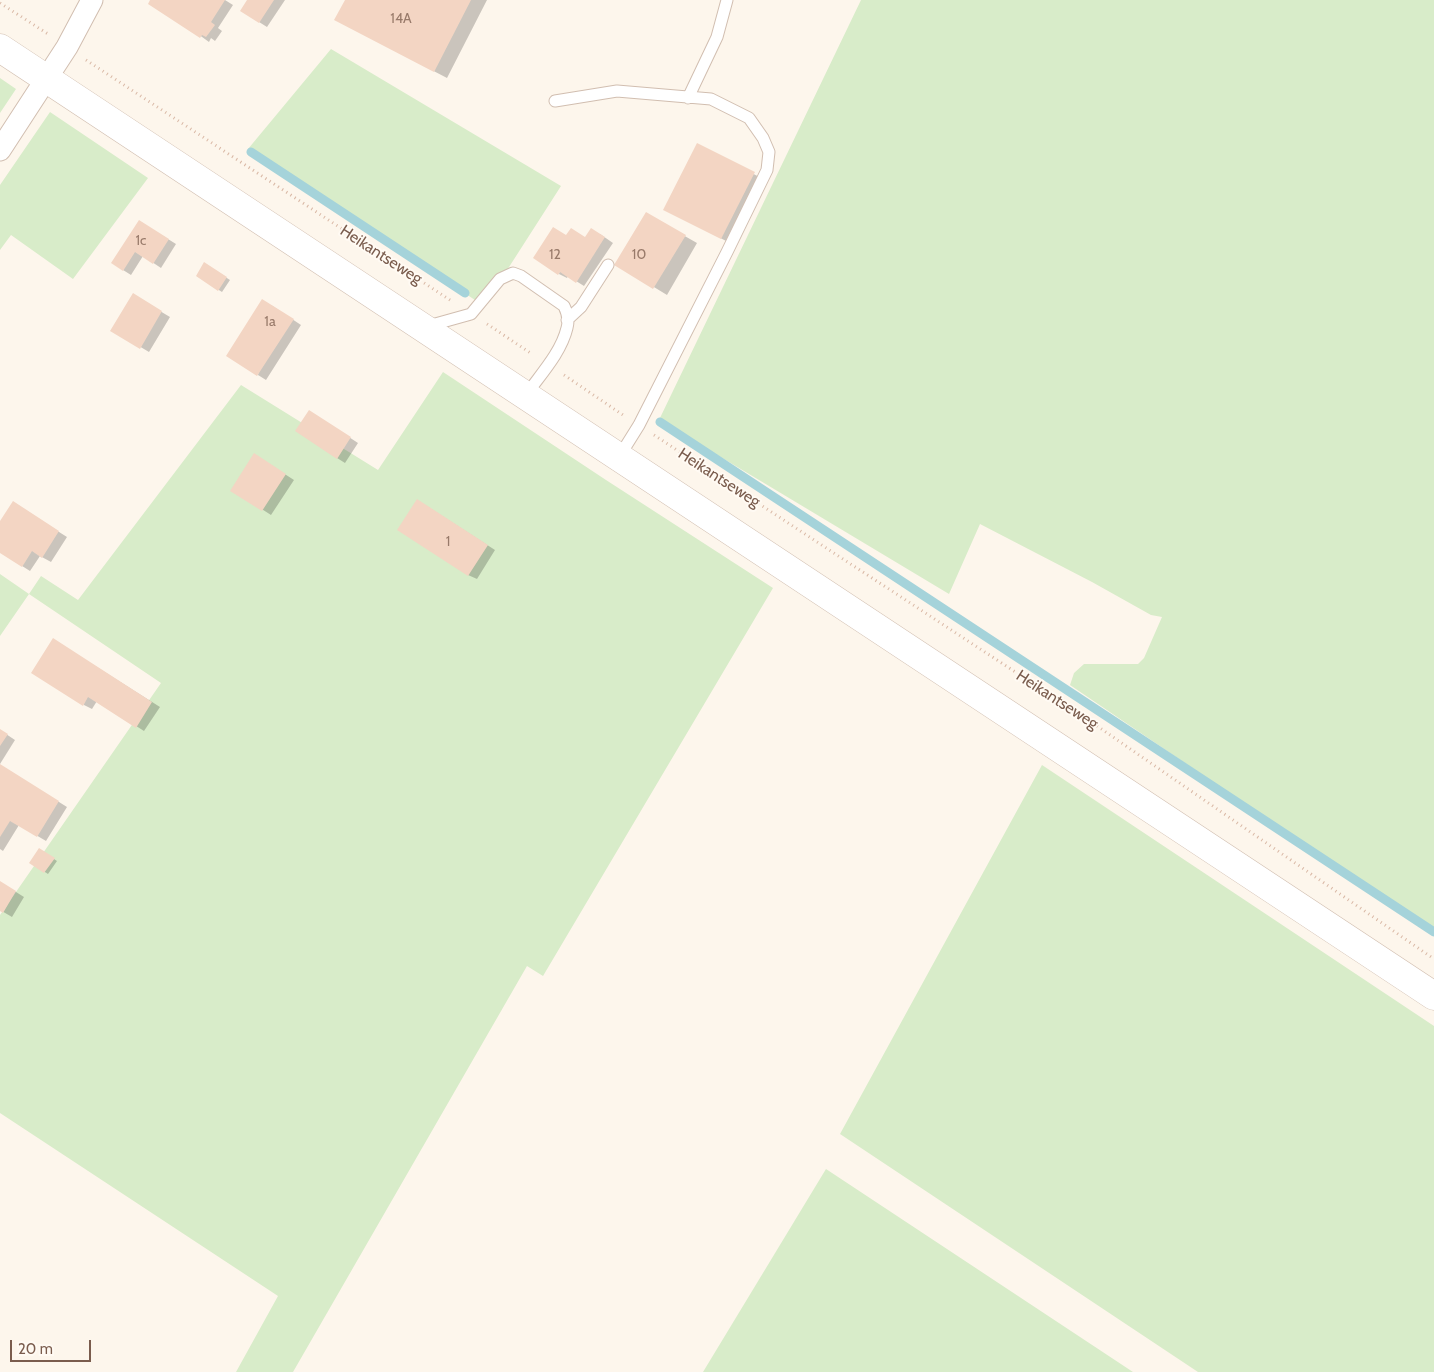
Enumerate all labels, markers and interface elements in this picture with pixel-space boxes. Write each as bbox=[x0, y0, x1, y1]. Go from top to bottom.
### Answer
house number: 14A bbox=[390, 11, 412, 27]
street label: Heikantseweg bbox=[336, 221, 426, 289]
house number: 1c bbox=[136, 233, 146, 249]
house number: 12 bbox=[549, 247, 561, 263]
house number: 10 bbox=[632, 247, 646, 263]
house number: 1a bbox=[264, 314, 276, 330]
street label: Heikantseweg bbox=[674, 444, 764, 512]
house number: 1 bbox=[446, 534, 450, 550]
street label: Heikantseweg bbox=[1012, 666, 1102, 734]
scale bar bbox=[12, 1330, 94, 1362]
text: 20 m bbox=[18, 1340, 53, 1358]

